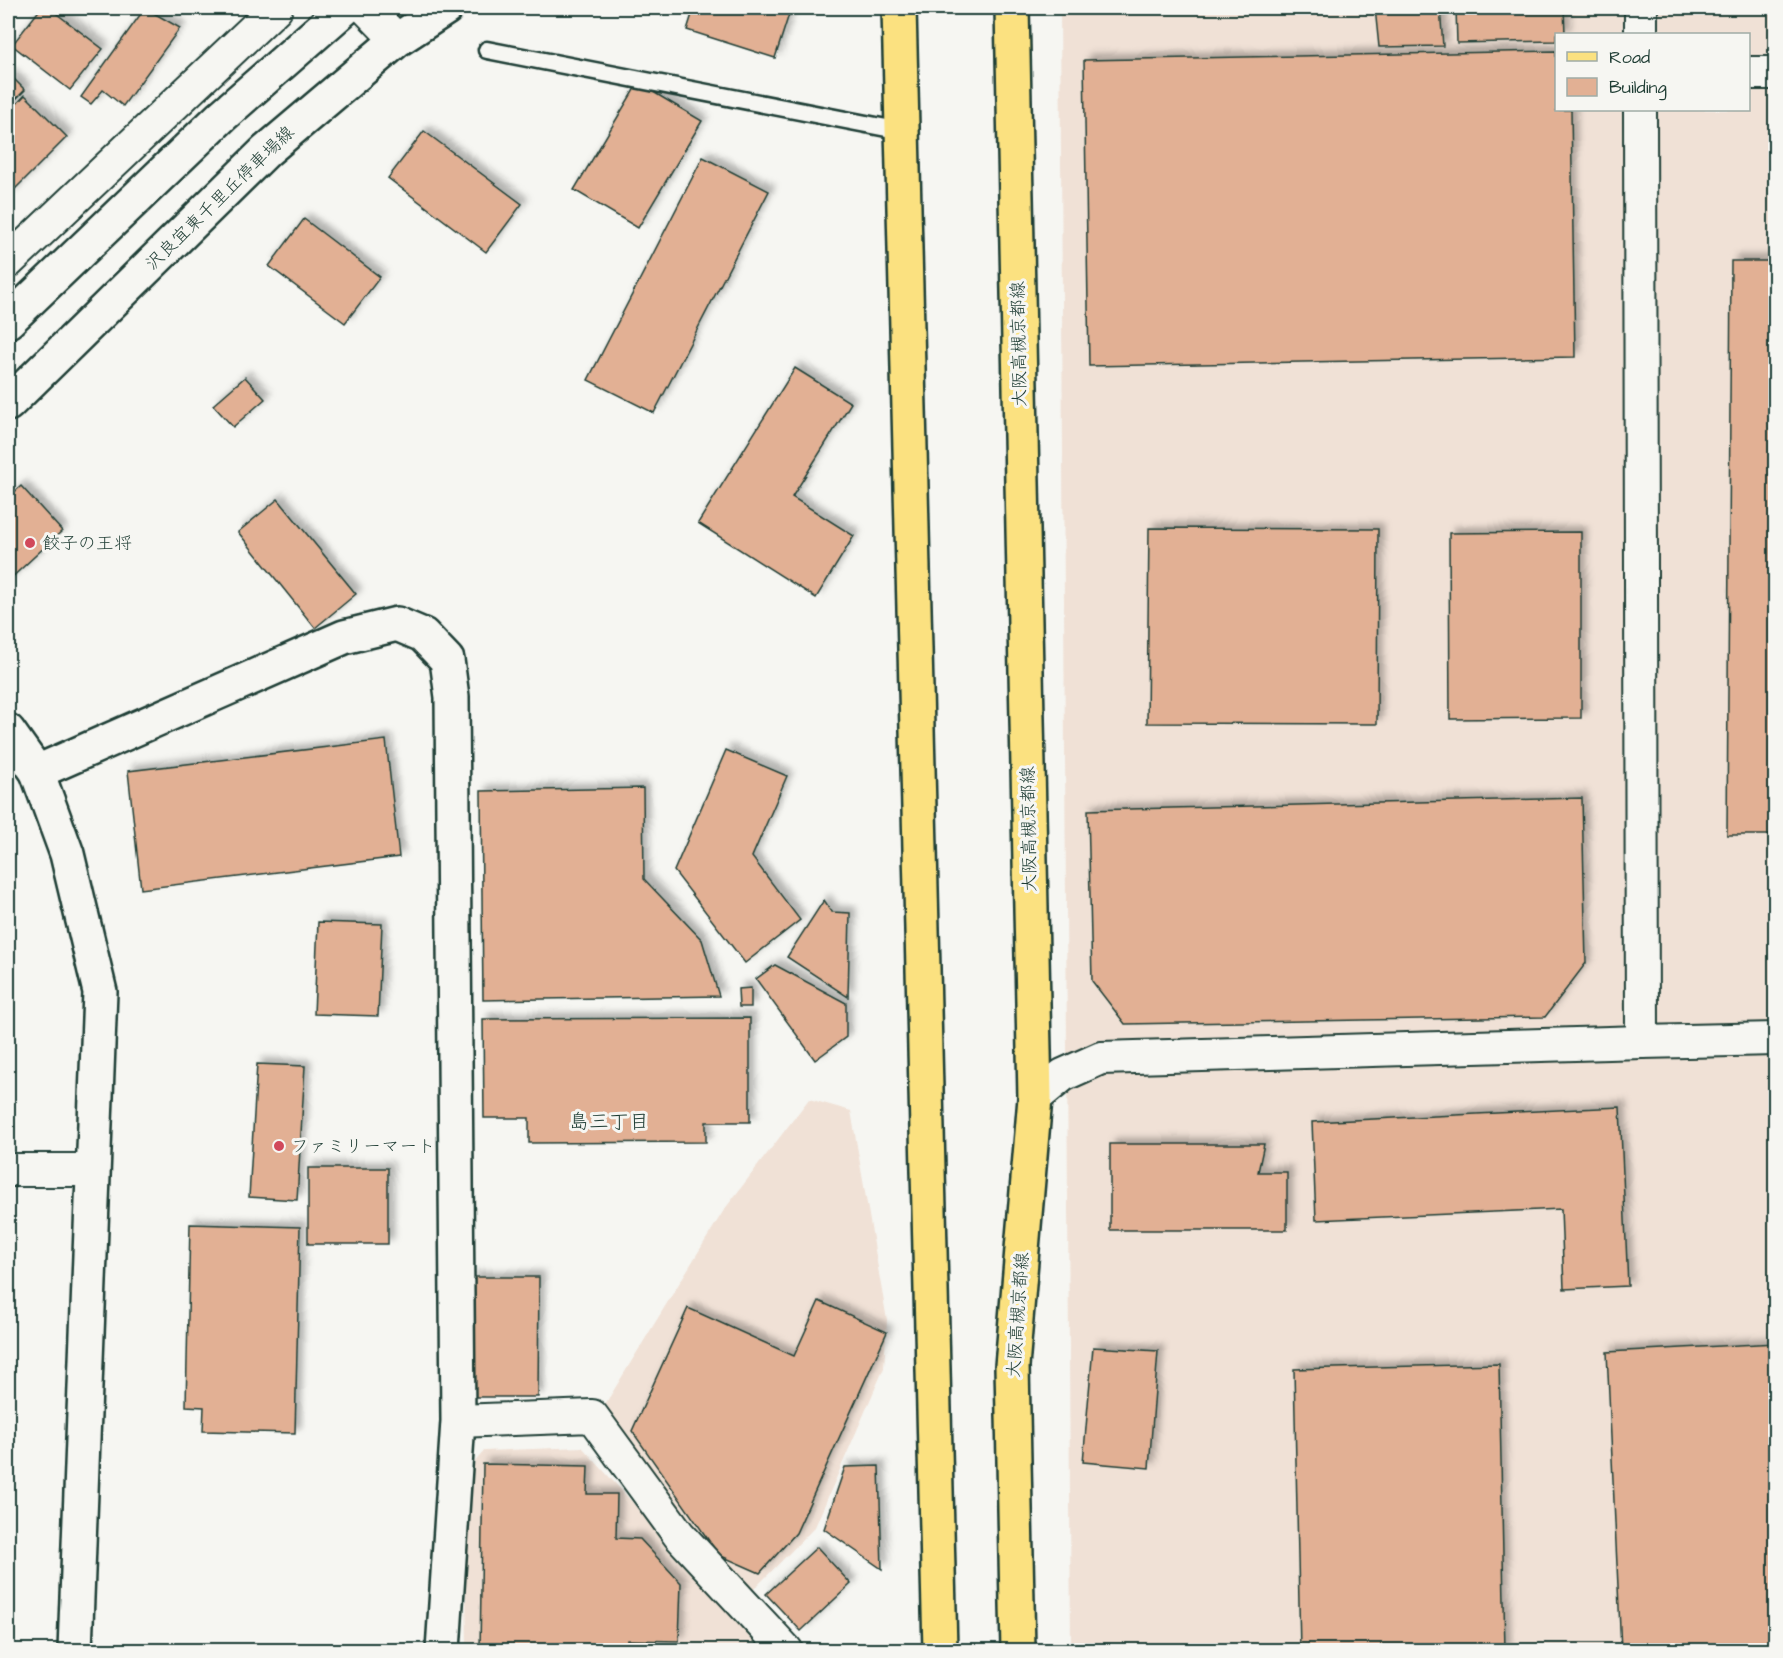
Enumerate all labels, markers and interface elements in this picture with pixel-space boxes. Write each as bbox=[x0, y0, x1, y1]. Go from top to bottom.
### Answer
legend bbox=[1555, 33, 1750, 111]
text: Road bbox=[1609, 45, 1650, 70]
text: Building bbox=[1609, 75, 1667, 101]
street label: 沢良宜東千里丘停車場線 bbox=[140, 120, 300, 276]
street label: 大阪高槻京都線 bbox=[1005, 281, 1033, 407]
place label: 餃子の王将 bbox=[42, 531, 132, 556]
marker: 餃子の王将 bbox=[23, 536, 37, 550]
street label: 大阪高槻京都線 bbox=[1015, 766, 1043, 892]
district label: 島三丁目 bbox=[569, 1108, 649, 1136]
place label: ファミリーマート bbox=[291, 1134, 435, 1159]
marker: ファミリーマート bbox=[272, 1139, 286, 1153]
street label: 大阪高槻京都線 bbox=[1001, 1251, 1035, 1379]

